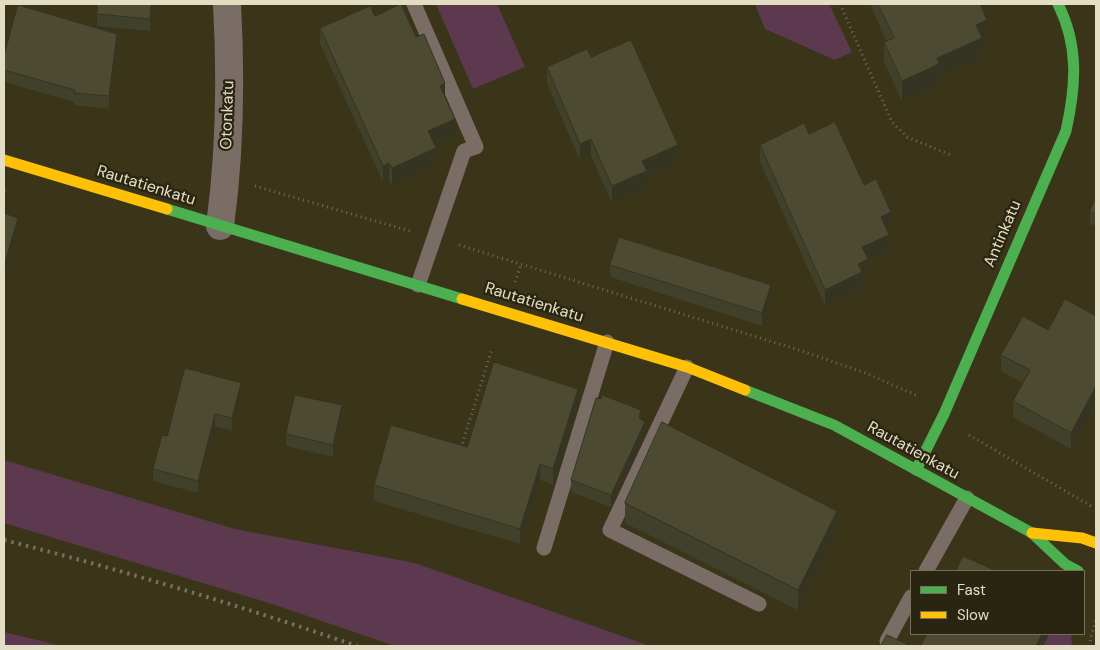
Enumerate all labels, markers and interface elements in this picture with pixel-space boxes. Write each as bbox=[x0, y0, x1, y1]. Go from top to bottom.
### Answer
street label: Otonkatu bbox=[217, 80, 239, 150]
street label: Rautatienkatu bbox=[94, 162, 198, 210]
street label: Antinkatu bbox=[980, 198, 1026, 270]
street label: Rautatienkatu bbox=[482, 279, 586, 327]
street label: Rautatienkatu bbox=[864, 418, 962, 484]
legend bbox=[910, 570, 1085, 635]
text: Fast bbox=[957, 580, 986, 600]
text: Slow bbox=[957, 605, 989, 625]

